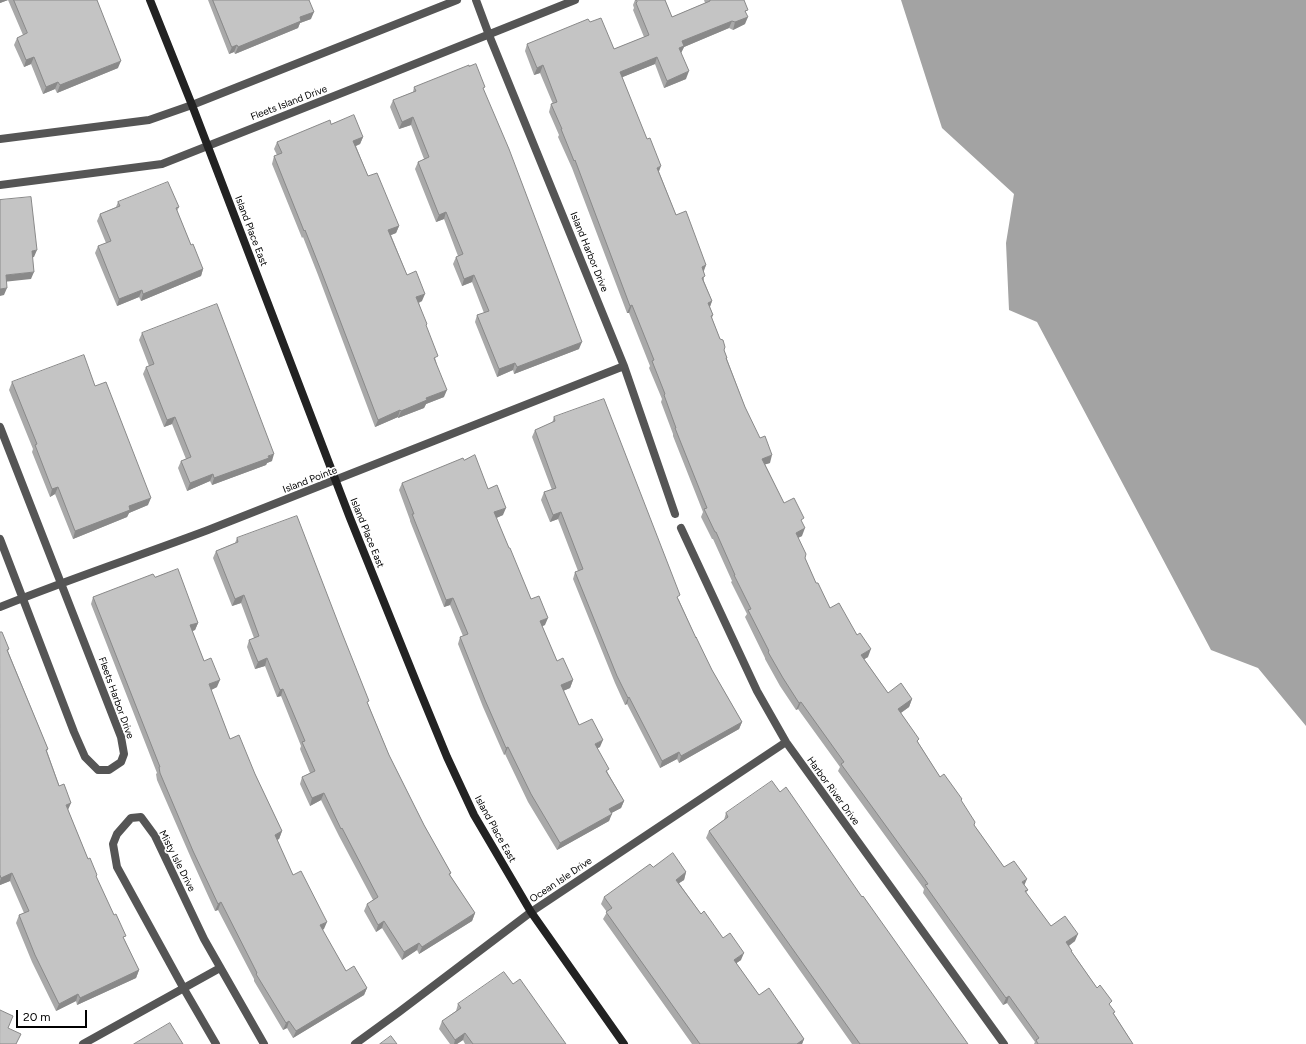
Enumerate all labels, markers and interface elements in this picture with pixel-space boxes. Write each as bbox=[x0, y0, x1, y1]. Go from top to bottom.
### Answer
street label: Fleets Island Drive bbox=[249, 83, 329, 123]
street label: Island Place East bbox=[232, 194, 270, 268]
street label: Island Harbor Drive bbox=[567, 210, 611, 294]
street label: Island Pointe bbox=[281, 464, 339, 496]
street label: Island Place East bbox=[347, 496, 387, 570]
street label: Fleets Harbor Drive bbox=[96, 656, 136, 740]
street label: Harbor River Drive bbox=[804, 754, 862, 828]
street label: Island Place East bbox=[472, 794, 518, 864]
street label: Misty Isle Drive bbox=[156, 828, 198, 894]
street label: Ocean Isle Drive bbox=[528, 855, 594, 905]
scale bar bbox=[18, 1002, 89, 1028]
text: 20 m bbox=[23, 1010, 51, 1024]

